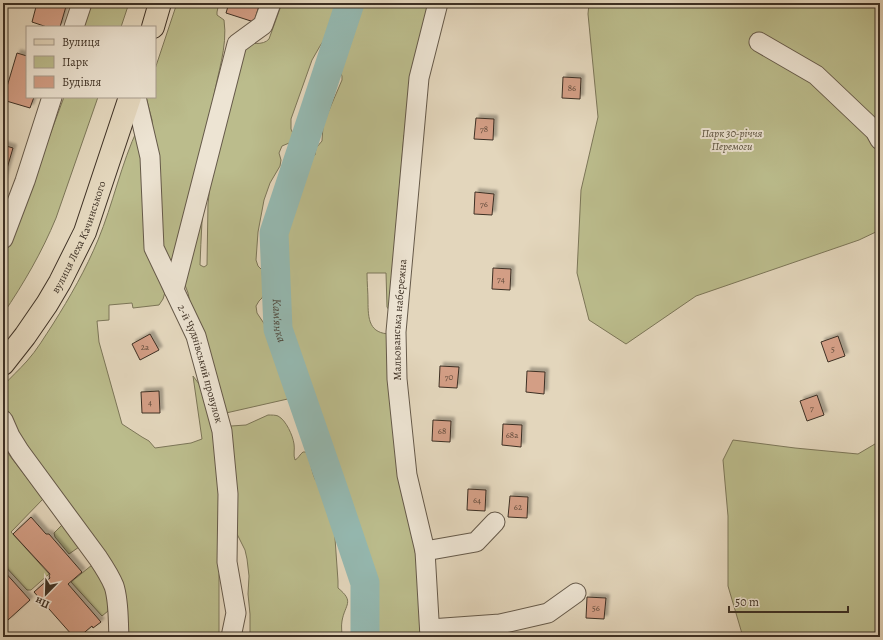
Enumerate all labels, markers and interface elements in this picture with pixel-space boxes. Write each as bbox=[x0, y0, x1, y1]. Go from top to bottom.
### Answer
legend bbox=[26, 26, 156, 98]
text: Вулиця bbox=[62, 34, 100, 50]
text: Парк bbox=[62, 54, 88, 70]
text: Будівля bbox=[62, 74, 102, 90]
house number: 86 bbox=[568, 82, 576, 94]
house number: 78 bbox=[480, 123, 488, 135]
park label: Парк 30-річчя Перемоги bbox=[701, 126, 763, 154]
street label: вулиця Леха Качинського bbox=[48, 179, 110, 296]
house number: 76 bbox=[480, 198, 488, 210]
street label: Мальованська набережна bbox=[389, 258, 411, 381]
house number: 74 bbox=[497, 273, 505, 285]
water label: Кам'янка bbox=[269, 298, 290, 345]
street label: 2-й Чуднівський провулок bbox=[174, 302, 227, 425]
house number: 2а bbox=[141, 341, 150, 353]
house number: 5 bbox=[831, 343, 835, 355]
house number: 70 bbox=[445, 371, 453, 383]
house number: 4 bbox=[148, 396, 152, 408]
house number: 7 bbox=[810, 402, 814, 414]
house number: 68 bbox=[438, 425, 446, 437]
house number: 68а bbox=[506, 429, 519, 441]
house number: 64 bbox=[473, 494, 481, 506]
house number: 62 bbox=[514, 501, 523, 513]
north arrow bbox=[26, 574, 66, 614]
scale bar bbox=[729, 588, 848, 614]
text: Пн bbox=[32, 593, 52, 612]
text: 50 m bbox=[735, 594, 759, 610]
house number: 56 bbox=[592, 602, 600, 614]

